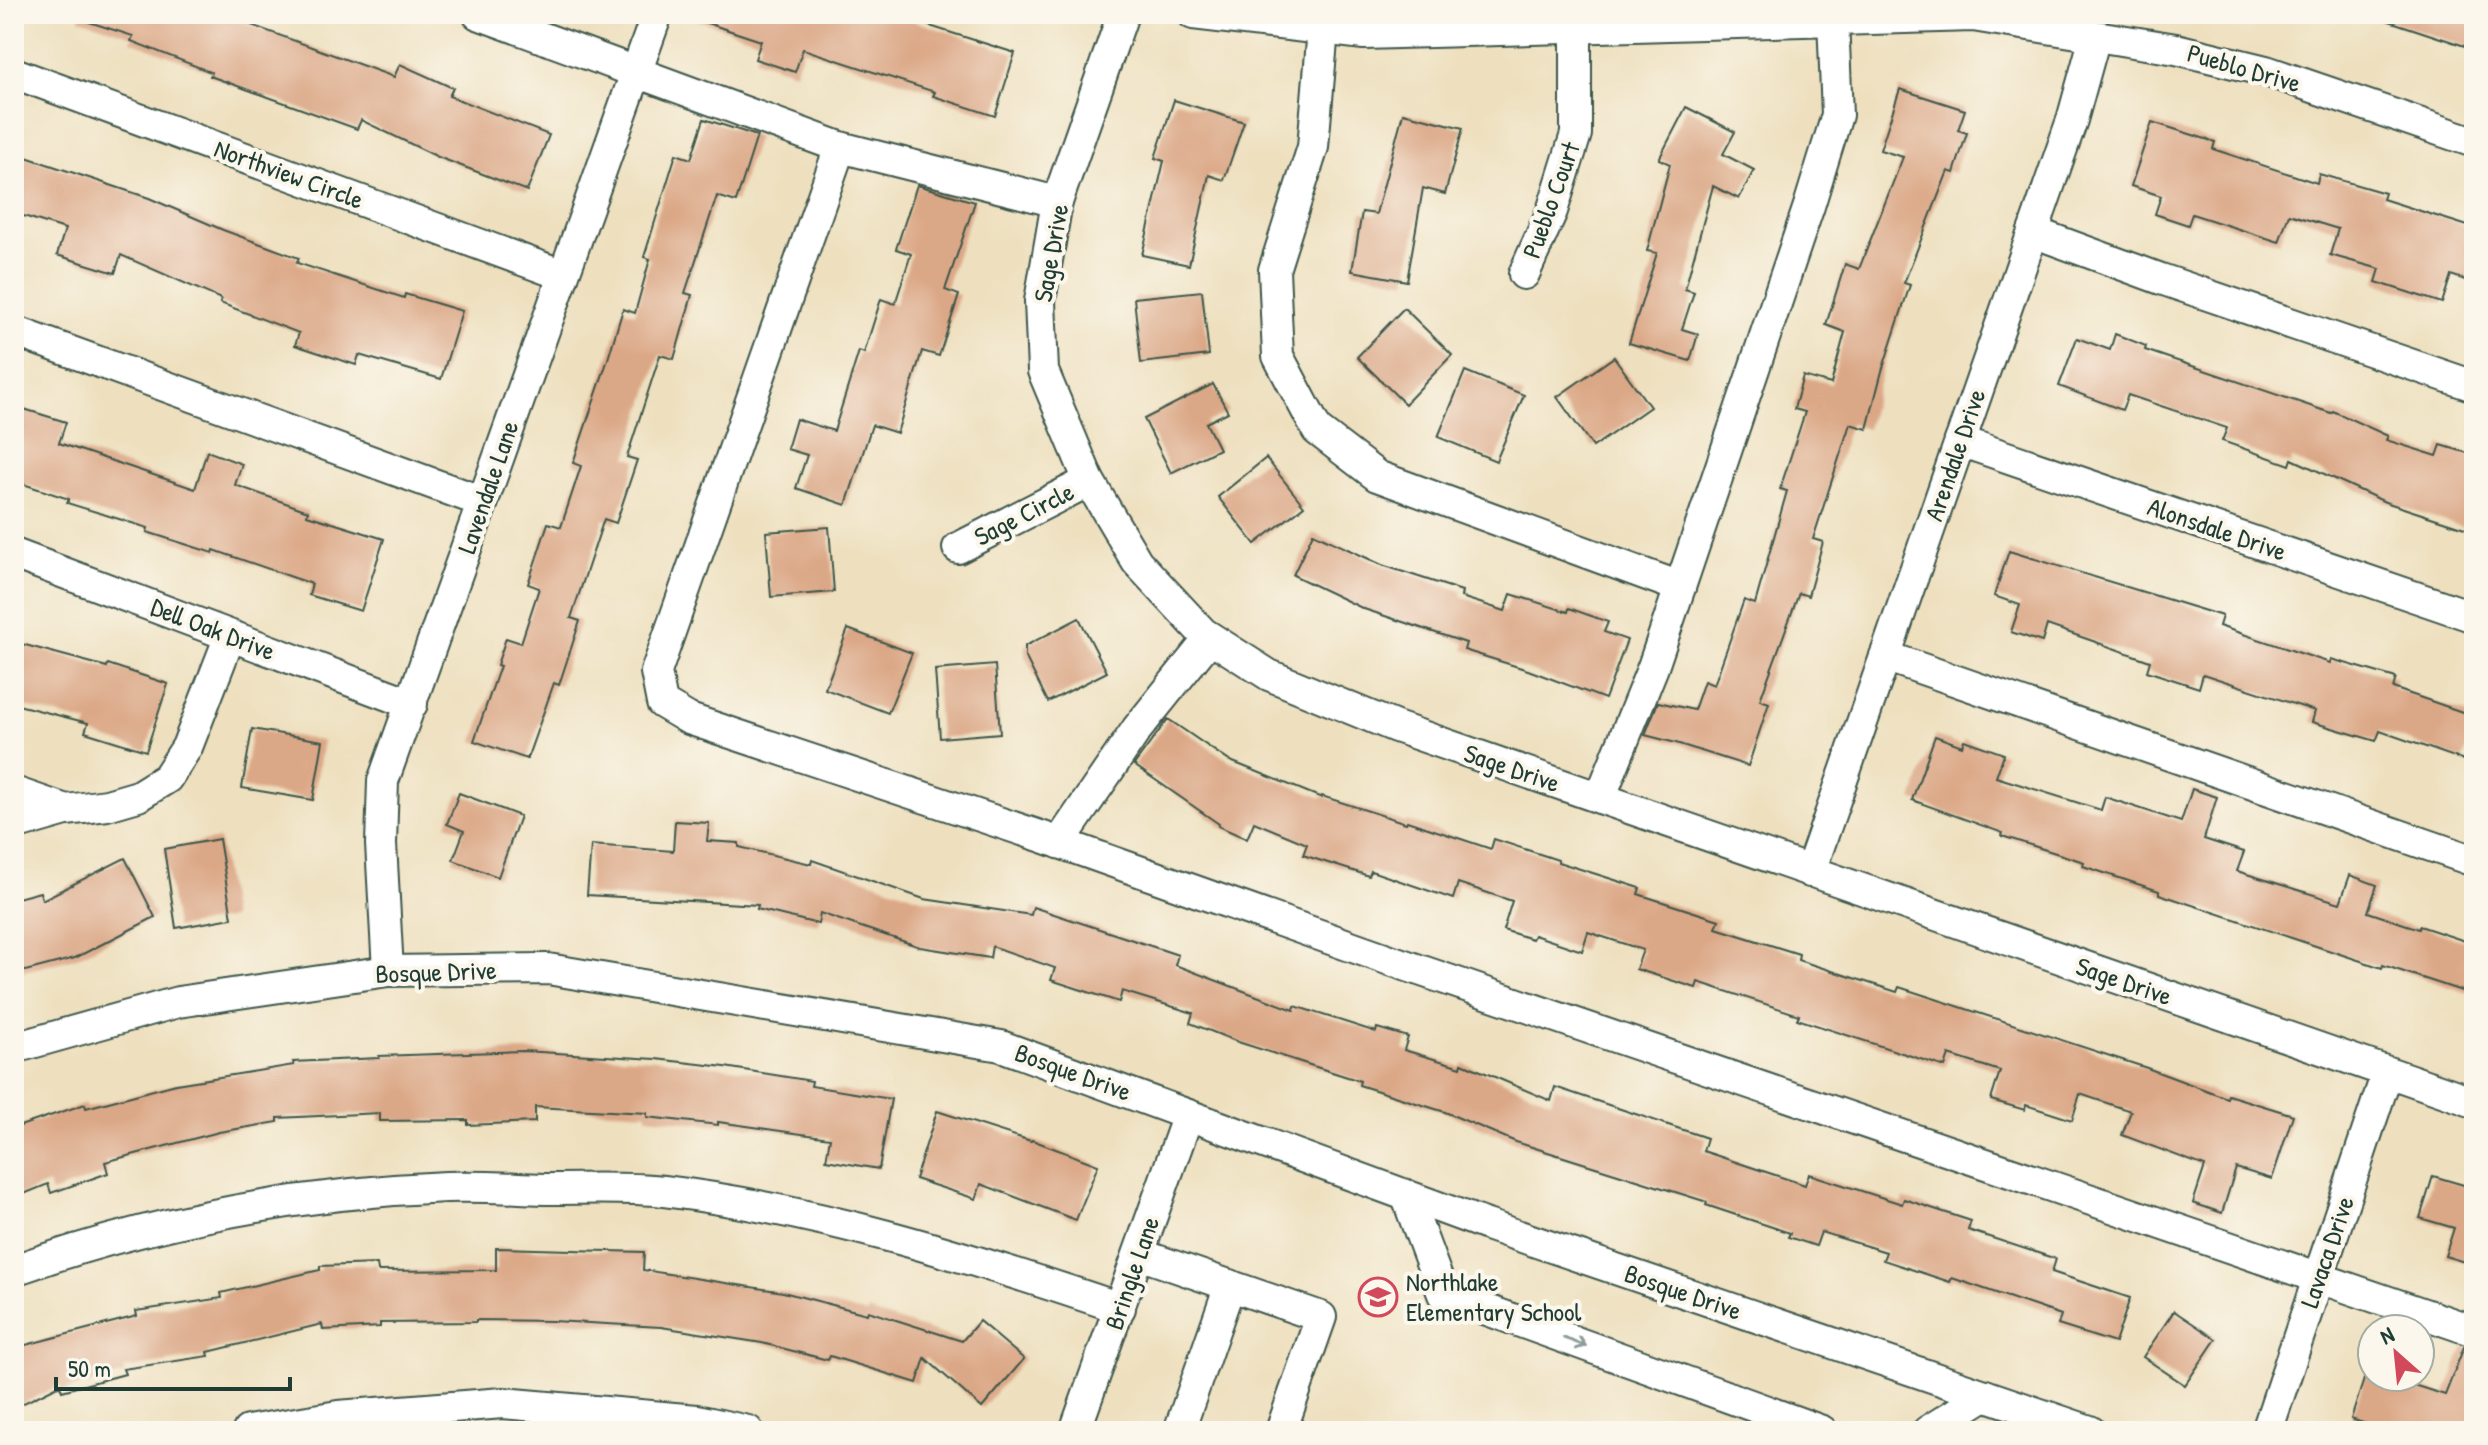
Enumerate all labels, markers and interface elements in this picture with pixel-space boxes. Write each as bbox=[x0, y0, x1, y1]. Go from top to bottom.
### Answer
street label: Pueblo Drive bbox=[2183, 35, 2305, 100]
street label: Northview Circle bbox=[210, 130, 369, 217]
street label: Pueblo Court bbox=[1513, 136, 1588, 263]
street label: Sage Drive bbox=[1025, 201, 1076, 305]
street label: Arendale Drive bbox=[1916, 384, 1993, 525]
street label: Lavendale Lane bbox=[449, 416, 527, 558]
street label: Sage Circle bbox=[968, 474, 1080, 554]
street label: Alonsdale Drive bbox=[2143, 488, 2291, 569]
street label: Dell Oak Drive bbox=[146, 589, 280, 668]
street label: Sage Drive bbox=[1460, 735, 1565, 800]
street label: Sage Drive bbox=[2072, 948, 2177, 1013]
street label: Bosque Drive bbox=[375, 952, 497, 991]
street label: Bosque Drive bbox=[1010, 1034, 1136, 1109]
street label: Lavaca Drive bbox=[2291, 1191, 2362, 1312]
street label: Bringle Lane bbox=[1096, 1212, 1167, 1334]
street label: Bosque Drive bbox=[1620, 1255, 1746, 1328]
place label: Northlake Elementary School bbox=[1406, 1264, 1582, 1329]
school or university icon: Northlake Elementary School bbox=[1357, 1276, 1399, 1318]
north arrow bbox=[2356, 1313, 2436, 1393]
text: N bbox=[2375, 1319, 2399, 1351]
one-way arrow bbox=[1562, 1335, 1587, 1350]
scale bar bbox=[56, 1341, 290, 1391]
text: 50 m bbox=[68, 1352, 111, 1384]

